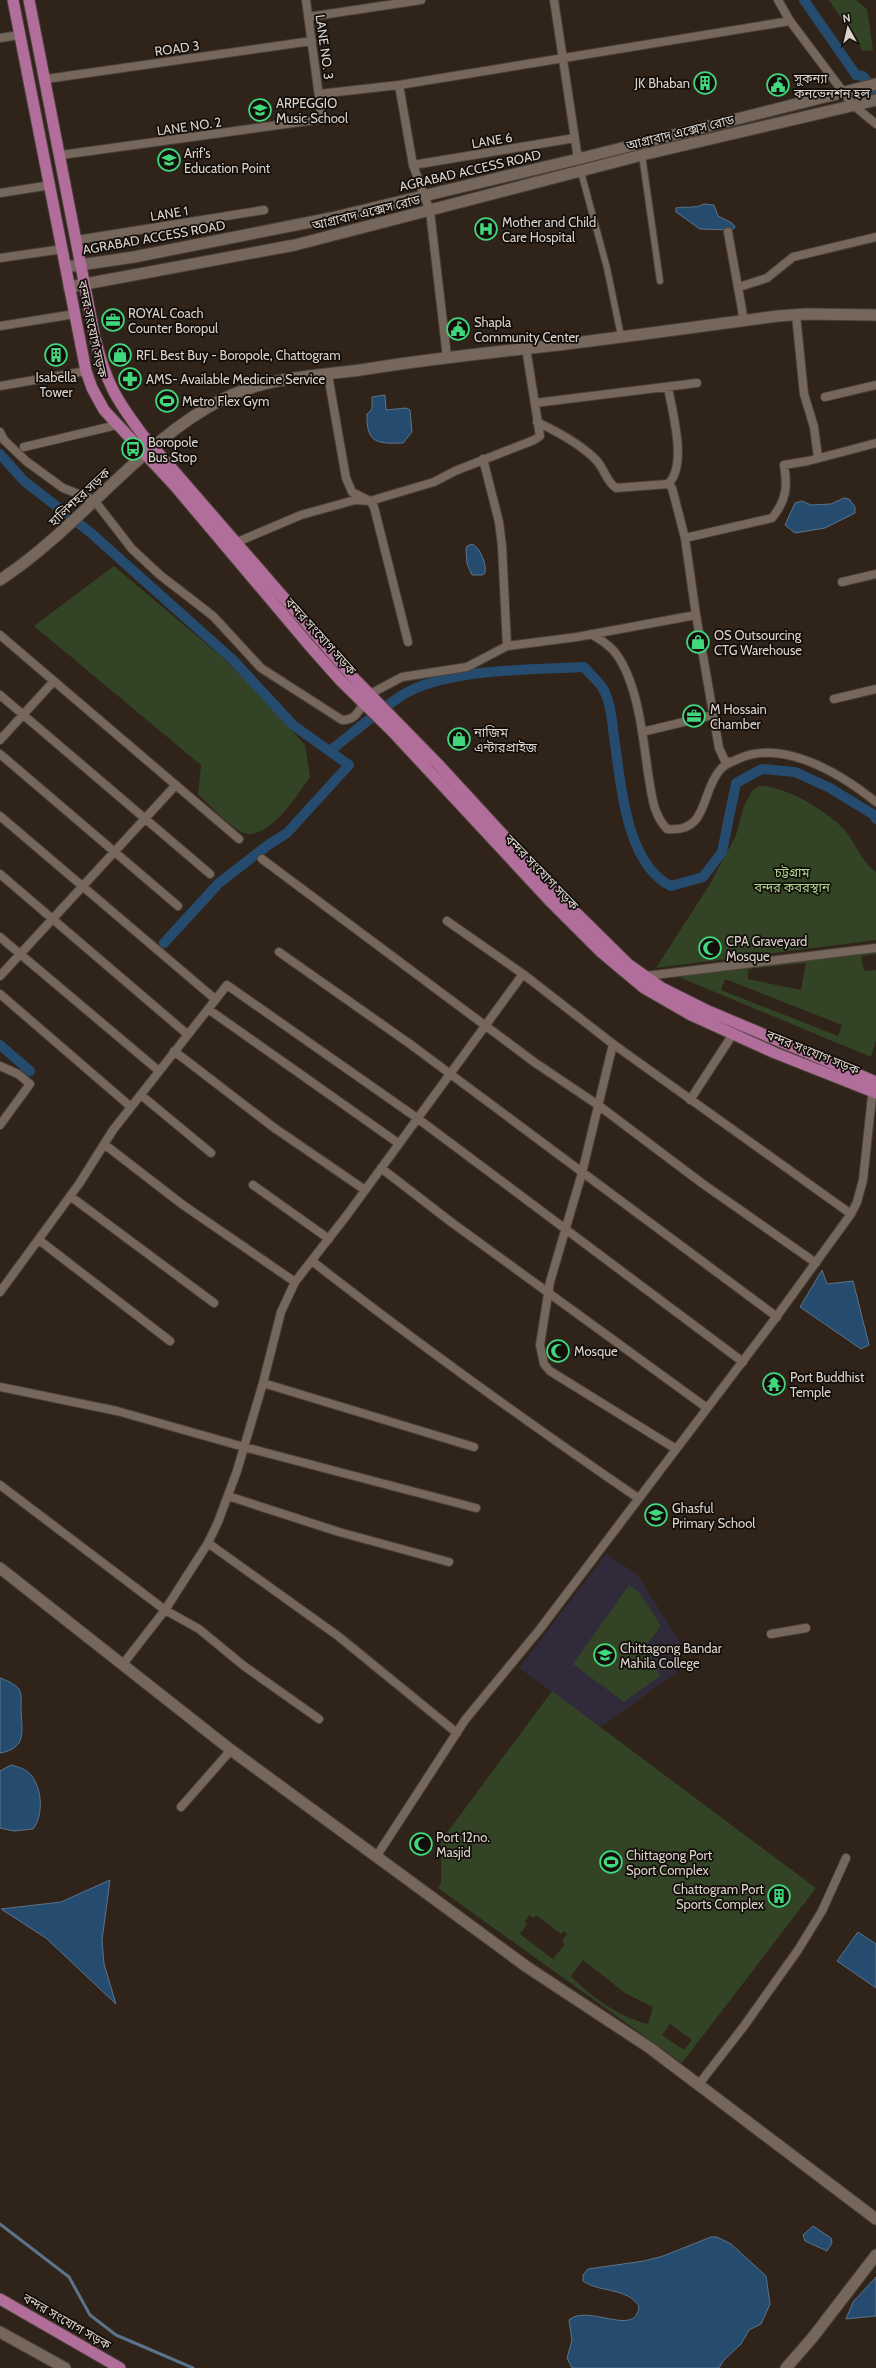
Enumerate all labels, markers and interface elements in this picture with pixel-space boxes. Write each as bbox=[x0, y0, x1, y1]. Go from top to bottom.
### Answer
north arrow bbox=[828, 8, 868, 48]
text: N bbox=[842, 11, 851, 26]
street label: LANE NO. 3 bbox=[313, 13, 337, 81]
street label: ROAD 3 bbox=[154, 37, 200, 59]
building icon: JK Bhaban bbox=[692, 70, 718, 96]
place label: সুকন্যা কনভেনশন হল bbox=[793, 70, 870, 101]
public building icon: সুকন্যা কনভেনশন হল bbox=[765, 72, 791, 98]
place label: JK Bhaban bbox=[634, 75, 690, 91]
place label: ARPEGGIO Music School bbox=[276, 95, 348, 126]
school or university icon: ARPEGGIO Music School bbox=[247, 97, 273, 123]
street label: আগ্রাবাদ এক্সেস রোড bbox=[623, 111, 736, 153]
street label: LANE NO. 2 bbox=[156, 114, 223, 138]
street label: LANE 6 bbox=[470, 129, 514, 151]
place label: Arif's Education Point bbox=[184, 145, 271, 176]
street label: AGRABAD ACCESS ROAD bbox=[398, 146, 542, 194]
school or university icon: Arif's Education Point bbox=[156, 147, 182, 173]
street label: আগ্রাবাদ এক্সেস রোড bbox=[309, 191, 422, 233]
street label: LANE 1 bbox=[149, 202, 189, 224]
place label: Mother and Child Care Hospital bbox=[502, 214, 596, 245]
hospital icon: Mother and Child Care Hospital bbox=[473, 216, 499, 242]
street label: AGRABAD ACCESS ROAD bbox=[81, 217, 227, 257]
street label: বন্দর সংযোগ সড়ক bbox=[75, 278, 111, 379]
place label: ROYAL Coach Counter Boropul bbox=[128, 305, 218, 336]
office icon: ROYAL Coach Counter Boropul bbox=[100, 307, 126, 333]
place label: Shapla Community Center bbox=[474, 314, 580, 345]
public building icon: Shapla Community Center bbox=[445, 316, 471, 342]
building icon: Isabella Tower bbox=[43, 342, 69, 368]
shop icon: RFL Best Buy - Boropole, Chattogram bbox=[107, 342, 133, 368]
place label: RFL Best Buy - Boropole, Chattogram bbox=[136, 347, 341, 363]
pharmacy icon: AMS- Available Medicine Service bbox=[117, 366, 143, 392]
place label: Isabella Tower bbox=[35, 369, 77, 400]
place label: AMS- Available Medicine Service bbox=[146, 371, 325, 387]
sports icon: Metro Flex Gym bbox=[154, 388, 180, 414]
place label: Metro Flex Gym bbox=[182, 393, 269, 409]
place label: Boropole Bus Stop bbox=[148, 434, 198, 465]
bus stop icon: Boropole Bus Stop bbox=[120, 436, 146, 462]
street label: হালিশহর সড়ক bbox=[44, 464, 113, 530]
street label: বন্দর সংযোগ সড়ক bbox=[281, 593, 360, 678]
place label: OS Outsourcing CTG Warehouse bbox=[714, 627, 802, 658]
shop icon: OS Outsourcing CTG Warehouse bbox=[685, 629, 711, 655]
place label: M Hossain Chamber bbox=[710, 701, 767, 732]
office icon: M Hossain Chamber bbox=[681, 703, 707, 729]
place label: নাজিম এন্টারপ্রাইজ bbox=[473, 724, 538, 755]
shop icon: নাজিম এন্টারপ্রাইজ bbox=[446, 726, 472, 752]
street label: বন্দর সংযোগ সড়ক bbox=[501, 830, 582, 913]
park label: চট্টগ্রাম বন্দর কবরস্থান bbox=[753, 864, 830, 895]
place label: CPA Graveyard Mosque bbox=[726, 933, 807, 964]
mosque icon: CPA Graveyard Mosque bbox=[697, 935, 723, 961]
street label: বন্দর সংযোগ সড়ক bbox=[763, 1026, 862, 1078]
mosque icon: Mosque bbox=[545, 1338, 571, 1364]
place label: Mosque bbox=[574, 1343, 618, 1359]
place label: Port Buddhist Temple bbox=[790, 1369, 865, 1400]
temple icon: Port Buddhist Temple bbox=[761, 1371, 787, 1397]
place label: Ghasful Primary School bbox=[672, 1500, 755, 1531]
school or university icon: Ghasful Primary School bbox=[643, 1502, 669, 1528]
place label: Chittagong Bandar Mahila College bbox=[620, 1640, 723, 1671]
school or university icon: Chittagong Bandar Mahila College bbox=[592, 1642, 618, 1668]
place label: Port 12no. Masjid bbox=[436, 1829, 490, 1861]
mosque icon: Port 12no. Masjid bbox=[408, 1831, 434, 1857]
place label: Chittagong Port Sport Complex bbox=[626, 1847, 713, 1878]
sports icon: Chittagong Port Sport Complex bbox=[598, 1849, 624, 1875]
place label: Chattogram Port Sports Complex bbox=[673, 1881, 765, 1912]
building icon: Chattogram Port Sports Complex bbox=[766, 1883, 792, 1909]
street label: বন্দর সংযোগ সড়ক bbox=[19, 2289, 114, 2353]

